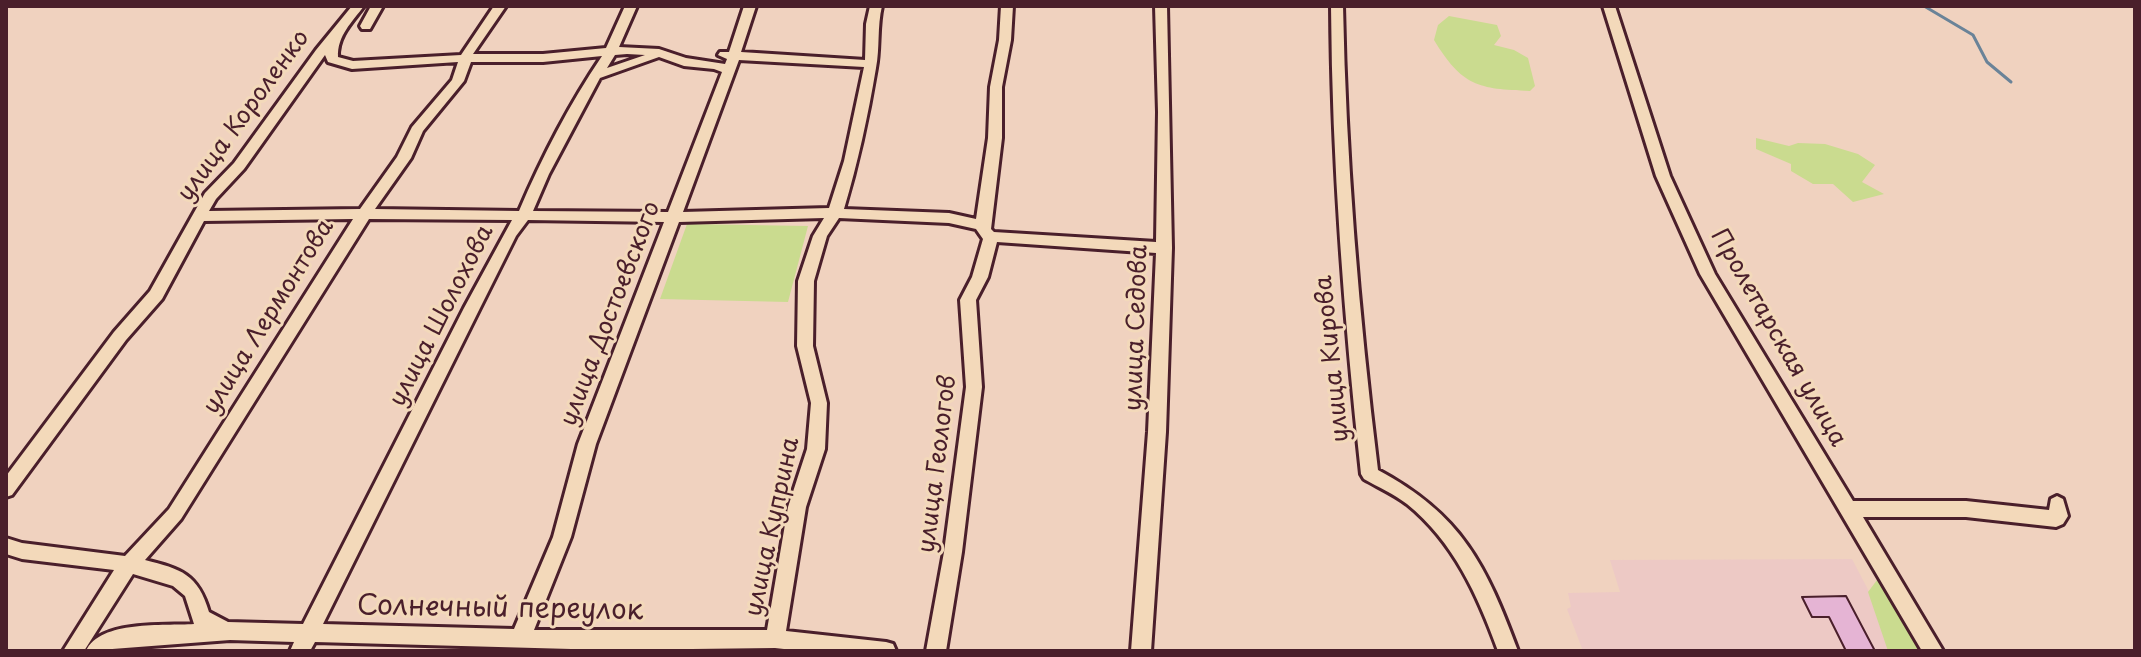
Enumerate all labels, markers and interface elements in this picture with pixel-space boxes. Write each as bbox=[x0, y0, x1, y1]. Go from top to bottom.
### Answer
street label: улица Короленко bbox=[172, 25, 316, 207]
street label: улица Достоевского bbox=[555, 198, 667, 430]
street label: улица Лермонтова bbox=[197, 214, 341, 420]
street label: улица Шолохова bbox=[384, 220, 500, 412]
street label: Пролетарская улица bbox=[1704, 224, 1852, 452]
street label: улица Седова bbox=[1120, 244, 1154, 412]
street label: улица Кирова bbox=[1310, 274, 1356, 444]
street label: улица Геологов bbox=[913, 373, 963, 555]
street label: улица Куприна bbox=[740, 435, 806, 619]
street label: Солнечный переулок bbox=[357, 590, 643, 628]

